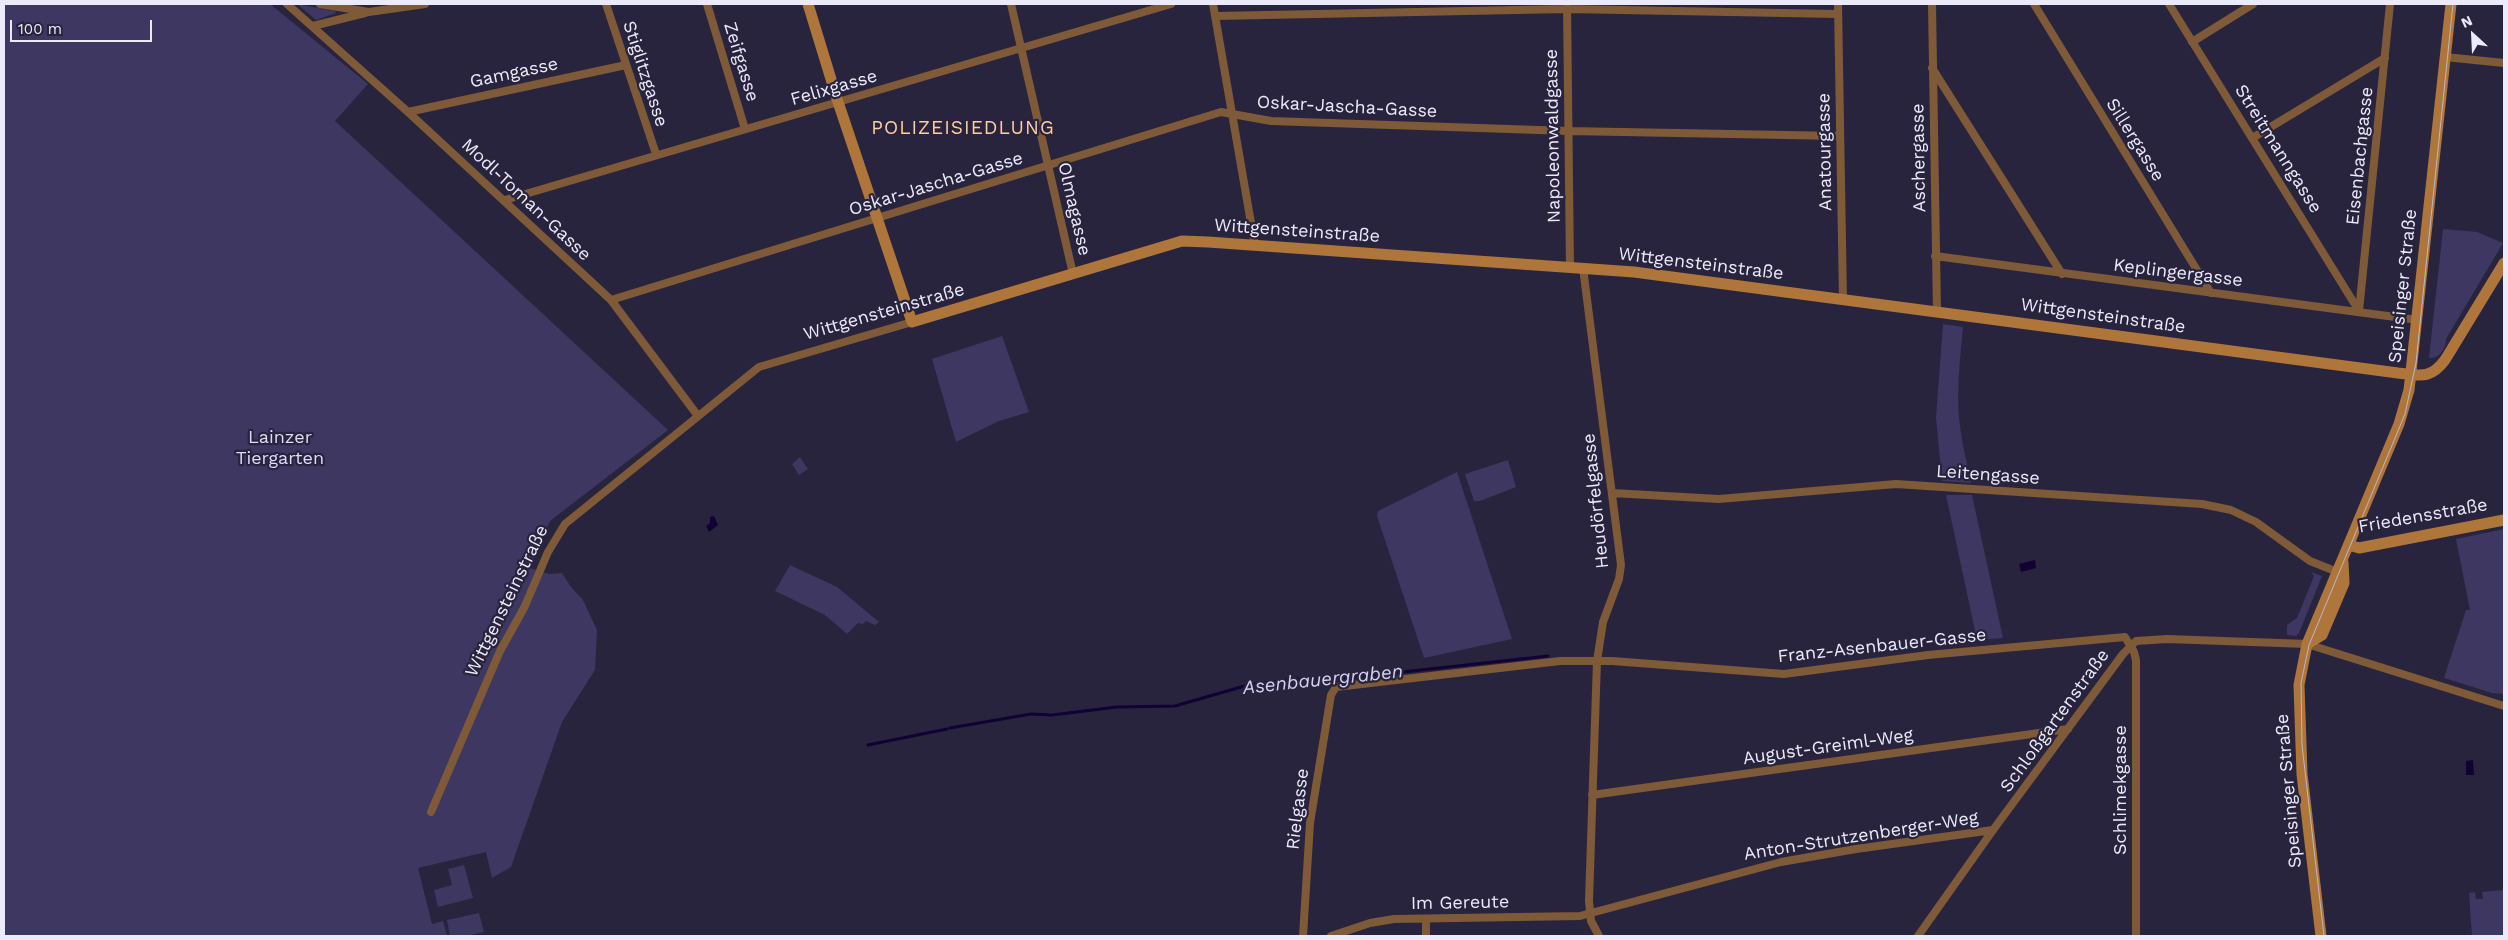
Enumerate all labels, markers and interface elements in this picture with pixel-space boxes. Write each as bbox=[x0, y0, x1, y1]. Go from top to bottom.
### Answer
scale bar bbox=[12, 10, 155, 42]
north arrow bbox=[2448, 10, 2498, 60]
text: N bbox=[2459, 12, 2475, 31]
street label: Stiglitzgasse bbox=[618, 18, 672, 130]
text: 100 m bbox=[18, 20, 62, 38]
street label: Zeifgasse bbox=[719, 20, 763, 104]
street label: Napoleonwaldgasse bbox=[1541, 49, 1565, 223]
street label: Gamgasse bbox=[468, 53, 560, 93]
street label: Felixgasse bbox=[788, 65, 880, 111]
street label: Streitmanngasse bbox=[2230, 81, 2326, 217]
street label: Eisenbachgasse bbox=[2342, 86, 2378, 226]
street label: Oskar-Jascha-Gasse bbox=[1256, 91, 1438, 123]
street label: Anatourgasse bbox=[1813, 93, 1837, 211]
street label: Sillergasse bbox=[2101, 95, 2169, 185]
street label: Aschergasse bbox=[1907, 103, 1931, 213]
district label: POLIZEISIEDLUNG bbox=[869, 117, 1057, 139]
street label: Modl-Toman-Gasse bbox=[457, 134, 595, 266]
street label: Oskar-Jascha-Gasse bbox=[846, 147, 1026, 221]
street label: Olmagasse bbox=[1053, 160, 1095, 258]
street label: Speisinger Straße bbox=[2384, 208, 2422, 364]
street label: Wittgensteinstraße bbox=[1213, 214, 1381, 248]
street label: Wittgensteinstraße bbox=[1617, 243, 1785, 285]
street label: Keplingergasse bbox=[2112, 254, 2244, 292]
street label: Wittgensteinstraße bbox=[801, 279, 967, 345]
street label: Wittgensteinstraße bbox=[2019, 294, 2187, 338]
park label: Lainzer Tiergarten bbox=[236, 427, 324, 469]
street label: Heudörfelgasse bbox=[1578, 432, 1614, 570]
street label: Leitengasse bbox=[1935, 461, 2041, 489]
street label: Friedensstraße bbox=[2357, 494, 2489, 538]
street label: Wittgensteinstraße bbox=[461, 522, 553, 680]
street label: Franz-Asenbauer-Gasse bbox=[1777, 624, 1987, 668]
street label: Schloßgartenstraße bbox=[1996, 645, 2114, 797]
water label: Asenbauergraben bbox=[1242, 660, 1404, 700]
street label: Speisinger Straße bbox=[2272, 713, 2306, 869]
street label: August-Greiml-Weg bbox=[1741, 724, 1915, 770]
street label: Schlimekgasse bbox=[2110, 725, 2132, 855]
street label: Rielgasse bbox=[1282, 767, 1314, 851]
street label: Anton-Strutzenberger-Weg bbox=[1742, 807, 1980, 865]
street label: Im Gereute bbox=[1411, 891, 1509, 915]

